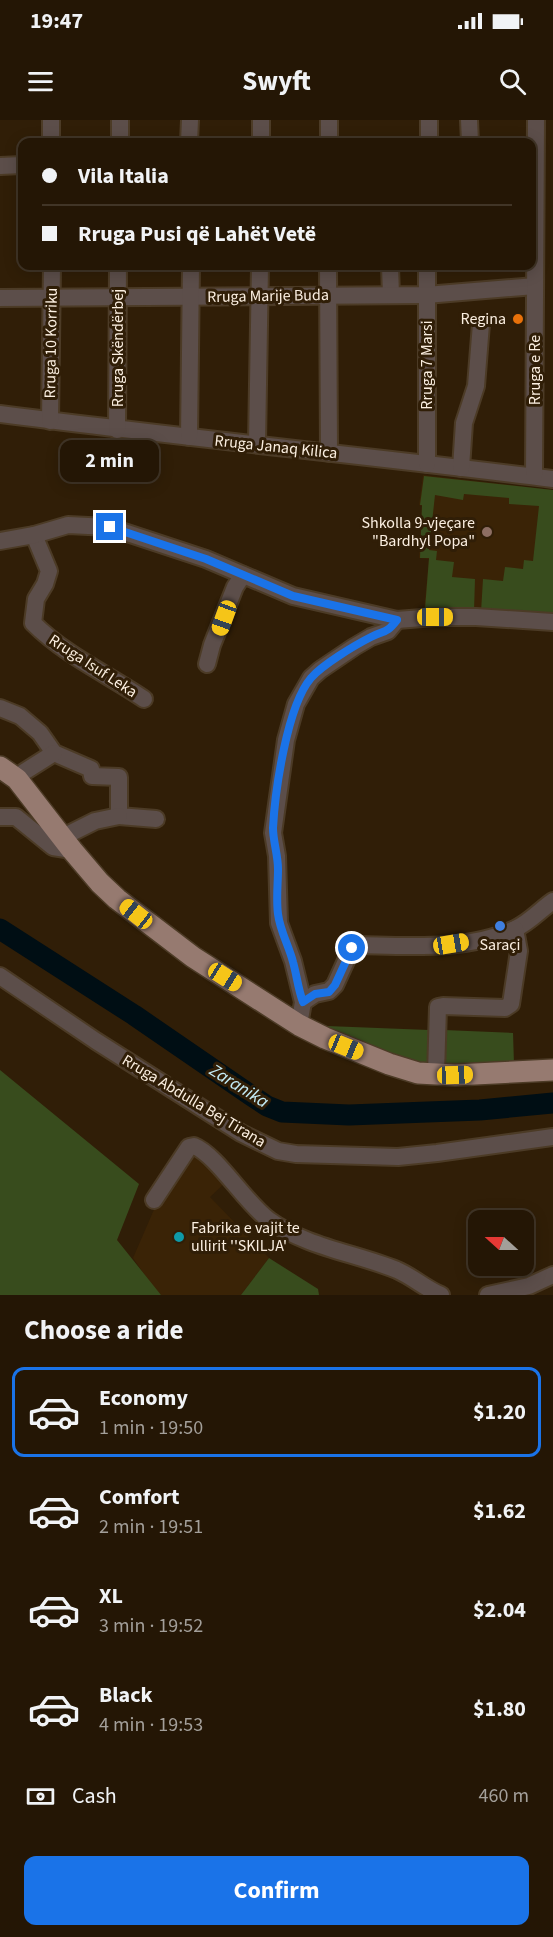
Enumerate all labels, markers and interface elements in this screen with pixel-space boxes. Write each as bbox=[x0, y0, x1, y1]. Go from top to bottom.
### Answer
text: 19:47 bbox=[30, 5, 83, 37]
text: Swyft bbox=[242, 62, 311, 101]
icon: menu bbox=[24, 65, 57, 98]
icon: search bbox=[496, 65, 529, 98]
text: Vila Italia bbox=[78, 160, 169, 192]
text: Rruga Pusi që Lahët Vetë bbox=[78, 218, 316, 250]
street label: Rruga Marije Buda bbox=[207, 284, 329, 308]
street label: Rruga 10 Korriku bbox=[39, 287, 63, 399]
street label: Rruga Skëndërbej bbox=[107, 289, 129, 407]
place label: Regina bbox=[460, 308, 506, 330]
marker: Regina bbox=[511, 312, 525, 326]
street label: Rruga 7 Marsi bbox=[416, 320, 438, 410]
street label: Rruga e Re bbox=[524, 335, 546, 405]
street label: Rruga Janaq Kilica bbox=[213, 430, 339, 464]
callout: 2 min bbox=[60, 440, 160, 482]
text: 2 min bbox=[85, 447, 134, 475]
place label: Shkolla 9-vjeçare "Bardhyl Popa" bbox=[361, 512, 475, 552]
route end bbox=[96, 513, 123, 540]
marker: Shkolla 9-vjeçare "Bardhyl Popa" bbox=[480, 525, 494, 539]
car bbox=[209, 598, 239, 638]
car bbox=[417, 608, 453, 626]
street label: Rruga Isuf Leka bbox=[45, 629, 141, 703]
car bbox=[116, 896, 156, 932]
marker: Saraçi bbox=[493, 919, 507, 933]
car bbox=[432, 932, 470, 956]
route start bbox=[338, 934, 365, 961]
place label: Saraçi bbox=[479, 934, 521, 956]
car bbox=[205, 960, 245, 994]
car bbox=[326, 1032, 366, 1062]
street label: Rruga Abdulla Bej Tirana bbox=[118, 1049, 270, 1153]
water label: Zaranika bbox=[204, 1057, 274, 1114]
car bbox=[437, 1065, 473, 1085]
north arrow bbox=[468, 1210, 534, 1276]
map controls bbox=[468, 1210, 534, 1276]
place label: Fabrika e vajit te ullirit ''SKILJA' bbox=[191, 1217, 300, 1257]
marker: Fabrika e vajit te ullirit ''SKILJA' bbox=[172, 1230, 186, 1244]
text: Choose a ride bbox=[24, 1311, 184, 1350]
text: Economy bbox=[99, 1382, 188, 1414]
icon: car bbox=[27, 1385, 81, 1439]
text: $1.20 bbox=[473, 1396, 526, 1428]
text: 1 min · 19:50 bbox=[99, 1414, 203, 1442]
text: Comfort bbox=[99, 1481, 180, 1513]
icon: car bbox=[27, 1484, 81, 1538]
text: $1.62 bbox=[473, 1495, 526, 1527]
text: 2 min · 19:51 bbox=[99, 1513, 203, 1541]
text: XL bbox=[99, 1580, 123, 1612]
icon: car bbox=[27, 1583, 81, 1637]
text: $2.04 bbox=[473, 1594, 526, 1626]
text: 3 min · 19:52 bbox=[99, 1612, 203, 1640]
text: Black bbox=[99, 1679, 153, 1711]
icon: car bbox=[27, 1682, 81, 1736]
text: $1.80 bbox=[473, 1693, 526, 1725]
text: 4 min · 19:53 bbox=[99, 1711, 203, 1739]
icon: cash bbox=[24, 1780, 57, 1813]
text: Cash bbox=[72, 1780, 117, 1812]
text: 460 m bbox=[479, 1782, 529, 1810]
button: Confirm bbox=[24, 1856, 529, 1925]

